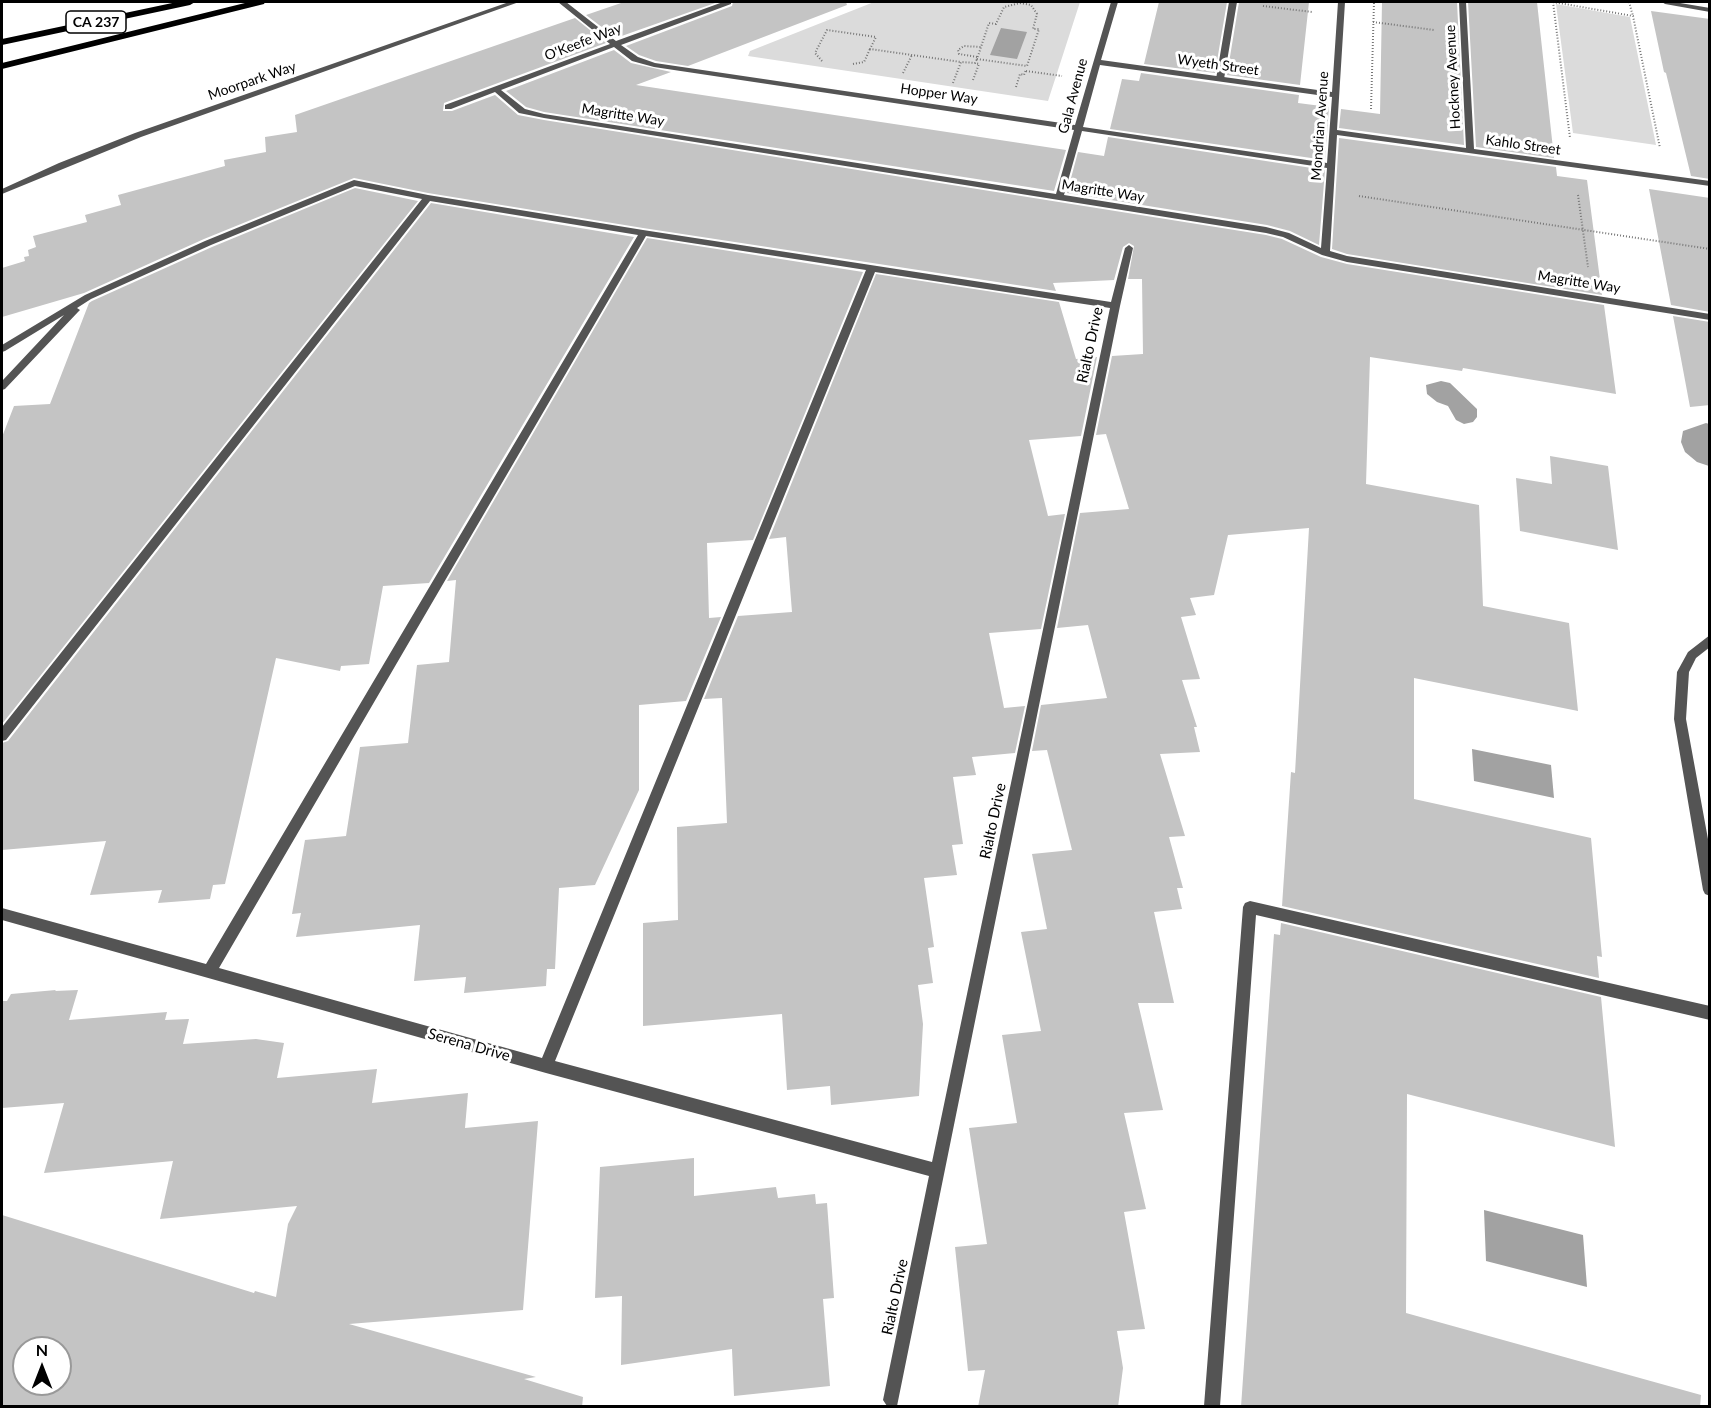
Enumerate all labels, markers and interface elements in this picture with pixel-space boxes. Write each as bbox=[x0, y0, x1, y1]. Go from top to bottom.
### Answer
road number: CA 237 bbox=[66, 11, 126, 33]
street label: O'Keefe Way bbox=[542, 20, 624, 64]
street label: Hockney Avenue bbox=[1442, 24, 1464, 130]
street label: Wyeth Street bbox=[1176, 51, 1260, 79]
street label: Gala Avenue bbox=[1055, 56, 1091, 136]
street label: Moorpark Way bbox=[206, 58, 298, 104]
street label: Mondrian Avenue bbox=[1308, 71, 1332, 181]
street label: Hopper Way bbox=[899, 80, 979, 108]
street label: Magritte Way bbox=[580, 100, 666, 130]
street label: Kahlo Street bbox=[1484, 131, 1562, 159]
street label: Magritte Way bbox=[1060, 176, 1146, 206]
street label: Magritte Way bbox=[1536, 267, 1622, 297]
street label: Rialto Drive bbox=[1073, 305, 1107, 385]
street label: Rialto Drive bbox=[976, 781, 1010, 861]
street label: Serena Drive bbox=[426, 1025, 512, 1065]
street label: Rialto Drive bbox=[878, 1257, 912, 1337]
north arrow bbox=[12, 1336, 72, 1396]
text: N bbox=[36, 1340, 48, 1359]

